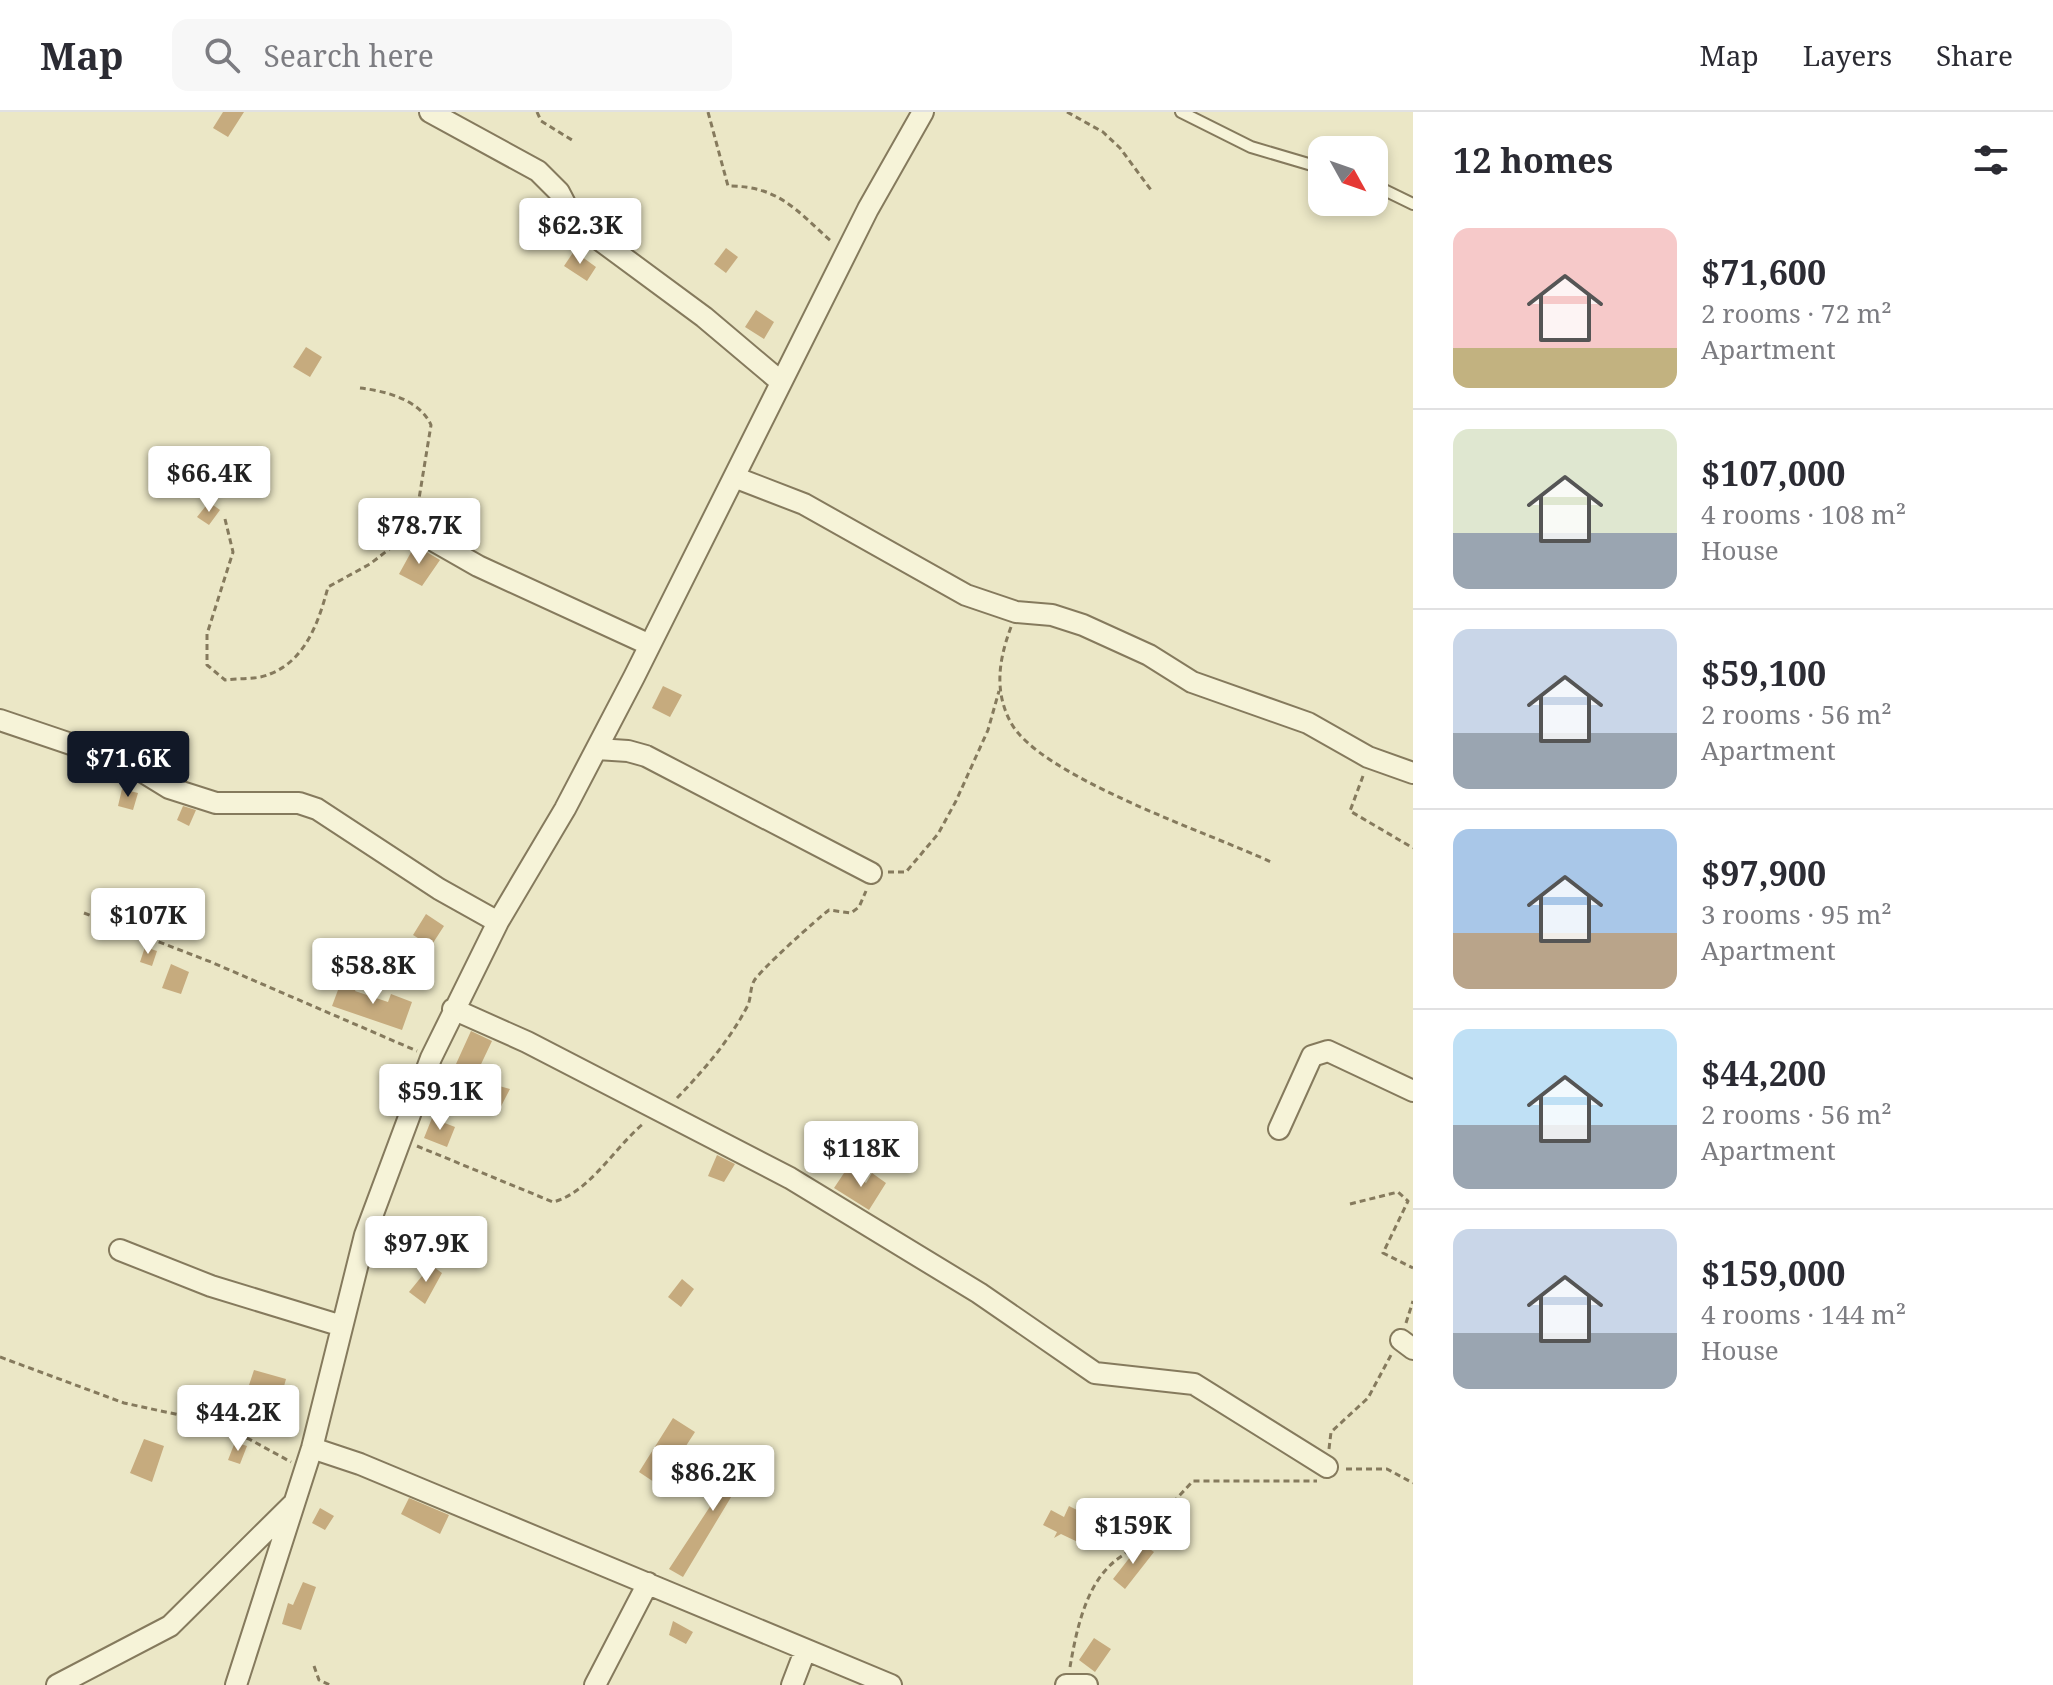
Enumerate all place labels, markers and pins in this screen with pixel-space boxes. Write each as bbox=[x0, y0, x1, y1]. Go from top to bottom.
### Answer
pin: $62.3K bbox=[515, 198, 645, 266]
pin: $66.4K bbox=[144, 446, 274, 514]
pin: $78.7K bbox=[354, 498, 484, 566]
pin: $71.6K bbox=[63, 731, 193, 799]
pin: $107K bbox=[92, 888, 204, 956]
pin: $58.8K bbox=[308, 938, 438, 1006]
pin: $59.1K bbox=[375, 1064, 505, 1132]
pin: $118K bbox=[805, 1121, 917, 1189]
pin: $97.9K bbox=[361, 1216, 491, 1284]
pin: $44.2K bbox=[173, 1385, 303, 1453]
pin: $86.2K bbox=[648, 1445, 778, 1513]
pin: $159K bbox=[1077, 1498, 1189, 1566]

